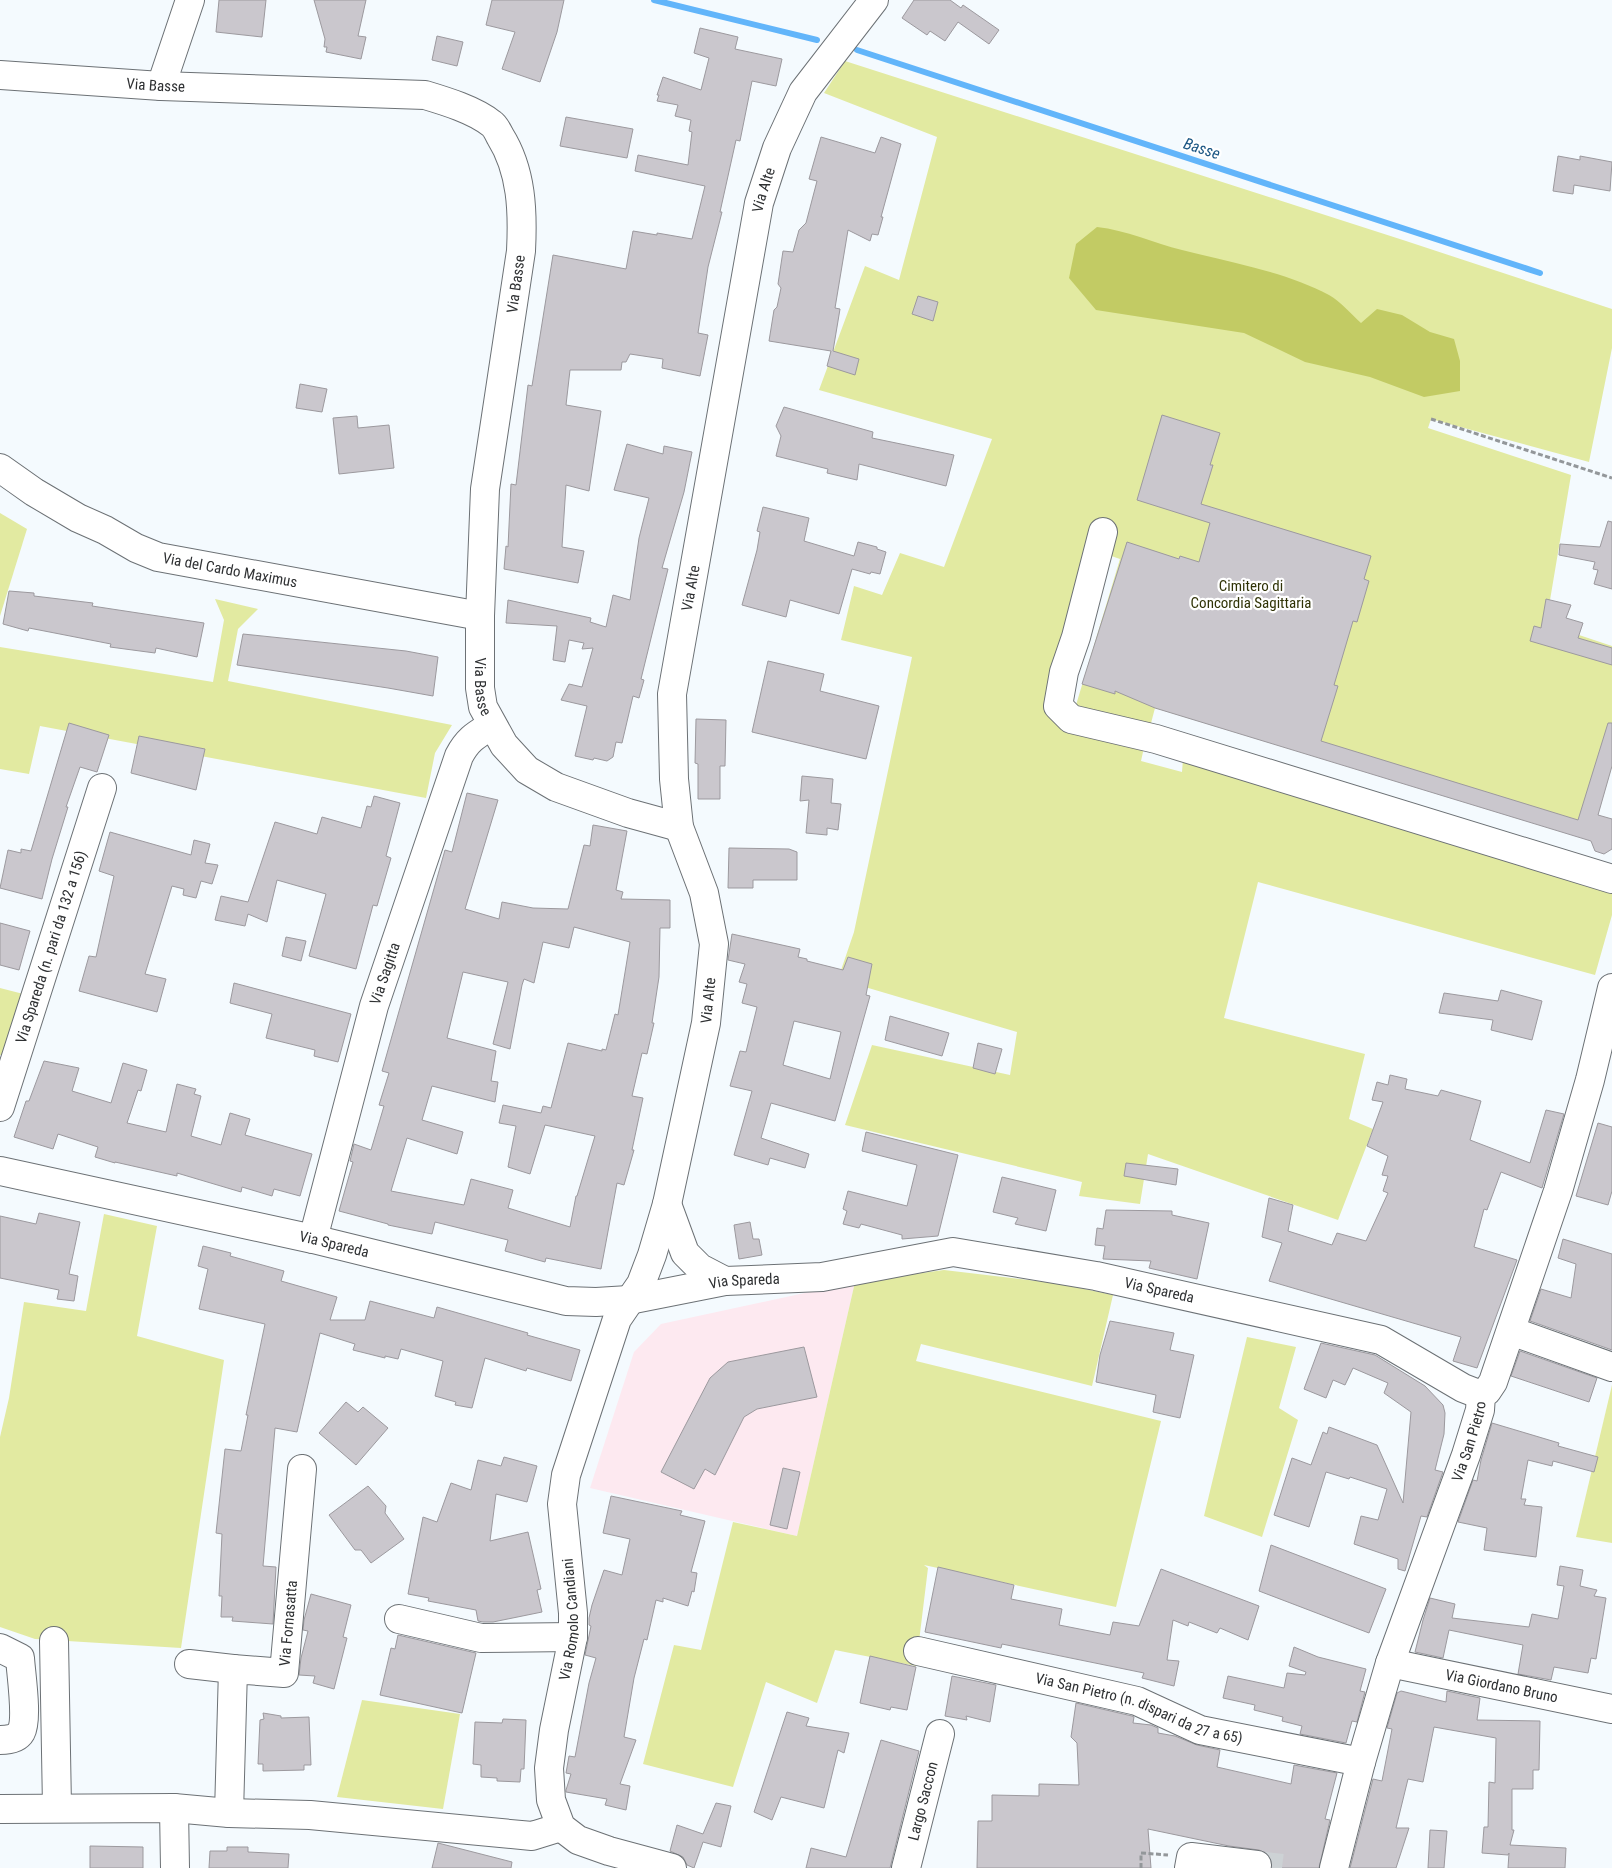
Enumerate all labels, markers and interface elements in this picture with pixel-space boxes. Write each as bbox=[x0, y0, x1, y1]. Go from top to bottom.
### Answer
street label: Via Basse bbox=[126, 75, 185, 96]
water label: Basse bbox=[1181, 134, 1223, 163]
street label: Via Alte bbox=[749, 165, 779, 214]
street label: Via Basse bbox=[503, 254, 529, 314]
street label: Via del Cardo Maximus bbox=[161, 549, 299, 591]
street label: Via Alte bbox=[678, 564, 704, 613]
park label: Cimitero di Concordia Sagittaria bbox=[1191, 577, 1311, 612]
street label: Via Basse bbox=[471, 658, 495, 719]
street label: Via Spareda (n. pari da 132 a 156) bbox=[12, 848, 90, 1046]
street label: Via Sagitta bbox=[366, 940, 404, 1007]
street label: Via Alte bbox=[697, 977, 720, 1024]
street label: Via Spareda bbox=[298, 1227, 371, 1261]
street label: Via Spareda bbox=[707, 1270, 780, 1293]
street label: Via Spareda bbox=[1123, 1274, 1196, 1307]
street label: Via San Pietro bbox=[1448, 1401, 1490, 1484]
street label: Via Romolo Candiani bbox=[555, 1557, 583, 1682]
street label: Via Fornasatta bbox=[276, 1580, 301, 1667]
street label: Via Giordano Bruno bbox=[1444, 1666, 1560, 1707]
street label: Via San Pietro (n. dispari da 27 a 65) bbox=[1034, 1669, 1244, 1747]
street label: Largo Saccon bbox=[904, 1760, 942, 1842]

